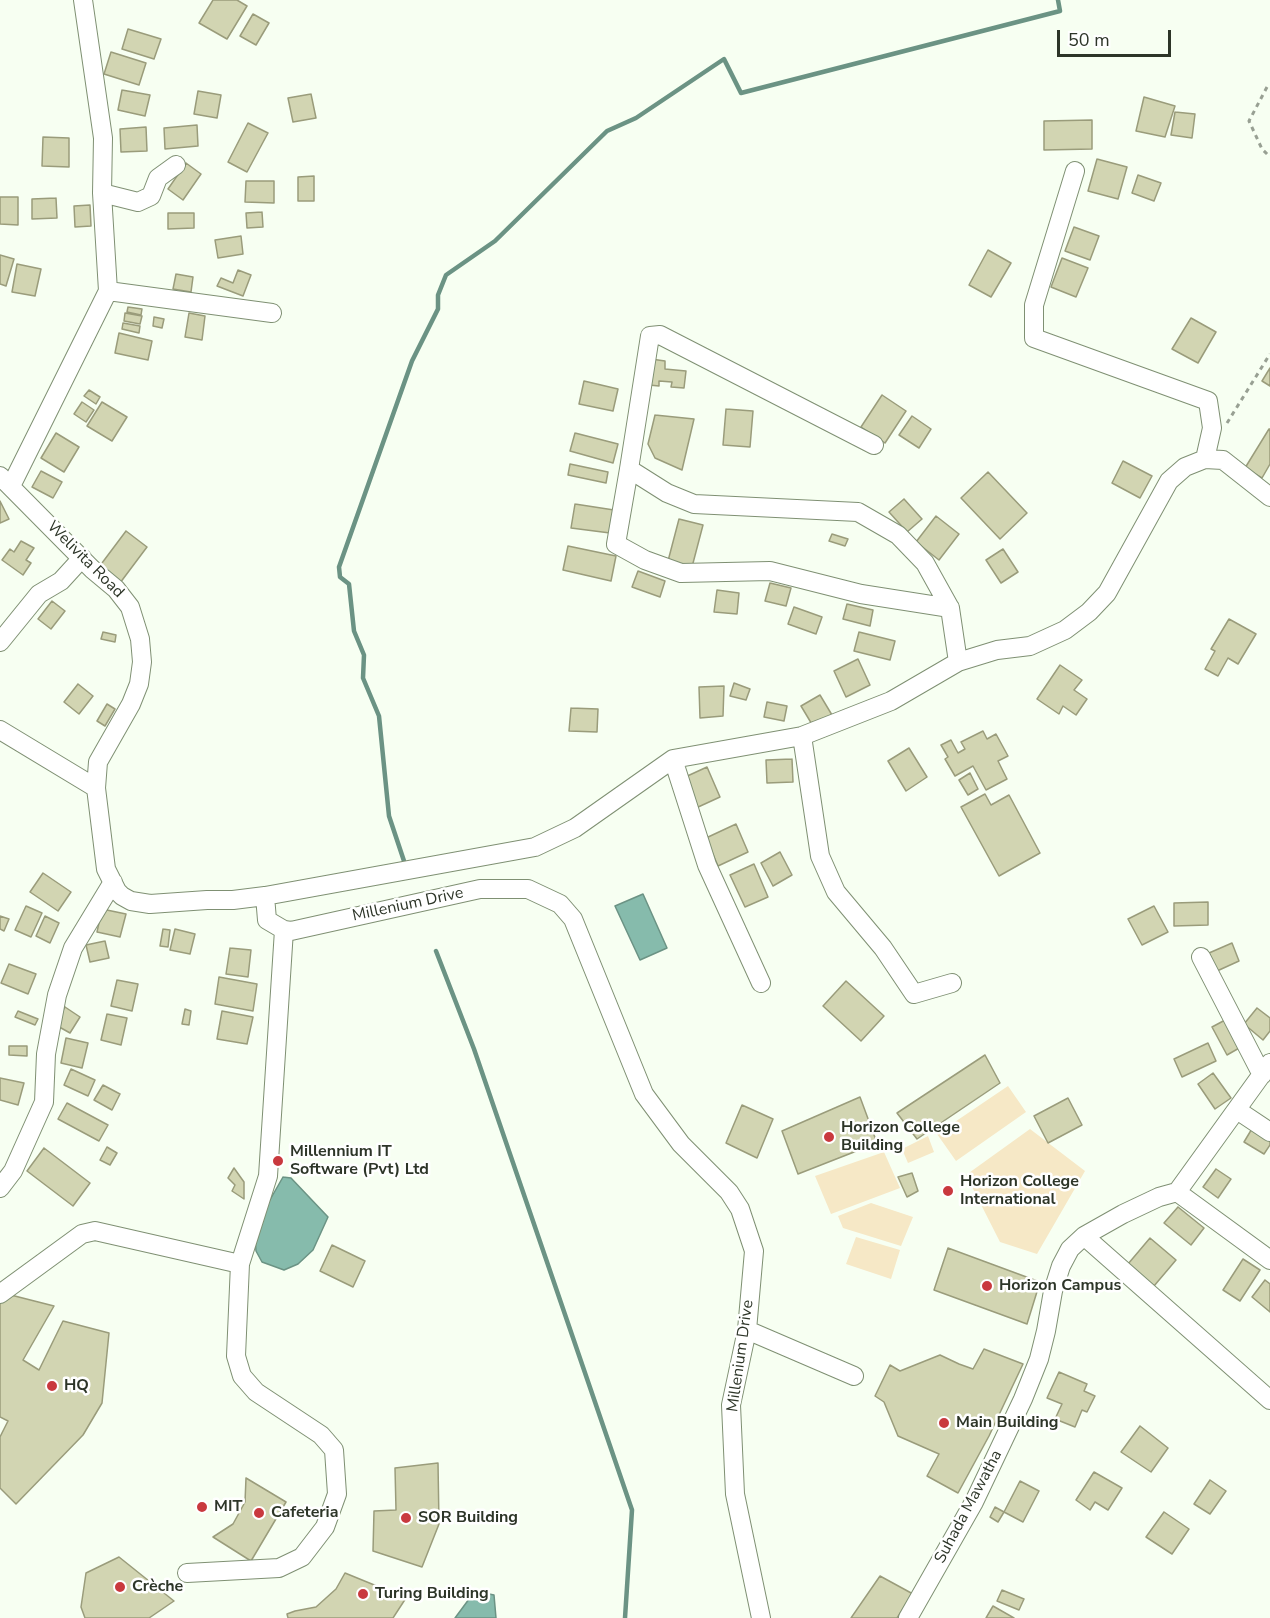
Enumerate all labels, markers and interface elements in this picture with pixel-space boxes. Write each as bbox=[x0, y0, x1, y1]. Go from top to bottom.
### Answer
scale bar bbox=[1060, 18, 1174, 56]
text: 50 m bbox=[1068, 28, 1110, 52]
street label: Welivita Road bbox=[43, 518, 127, 602]
street label: Millenium Drive bbox=[351, 884, 465, 926]
place label: Horizon College Building bbox=[841, 1118, 960, 1156]
marker: Horizon College Building bbox=[822, 1130, 836, 1144]
place label: Millennium IT Software (Pvt) Ltd bbox=[290, 1142, 429, 1180]
marker: Millennium IT Software (Pvt) Ltd bbox=[271, 1154, 285, 1168]
place label: Horizon College International bbox=[960, 1172, 1079, 1210]
marker: Horizon College International bbox=[941, 1184, 955, 1198]
place label: Horizon Campus bbox=[999, 1276, 1121, 1296]
marker: Horizon Campus bbox=[980, 1279, 994, 1293]
street label: Millenium Drive bbox=[724, 1299, 758, 1413]
place label: HQ bbox=[64, 1376, 89, 1396]
marker: HQ bbox=[45, 1379, 59, 1393]
place label: Main Building bbox=[956, 1413, 1058, 1433]
marker: Main Building bbox=[937, 1416, 951, 1430]
street label: Suhada Mawatha bbox=[931, 1447, 1007, 1567]
place label: MIT bbox=[214, 1497, 242, 1517]
marker: MIT bbox=[195, 1500, 209, 1514]
place label: Cafeteria bbox=[271, 1503, 338, 1523]
marker: Cafeteria bbox=[252, 1506, 266, 1520]
place label: SOR Building bbox=[418, 1508, 518, 1528]
marker: SOR Building bbox=[399, 1511, 413, 1525]
place label: Crèche bbox=[132, 1577, 183, 1597]
marker: Crèche bbox=[113, 1580, 127, 1594]
place label: Turing Building bbox=[375, 1584, 489, 1604]
marker: Turing Building bbox=[356, 1587, 370, 1601]

